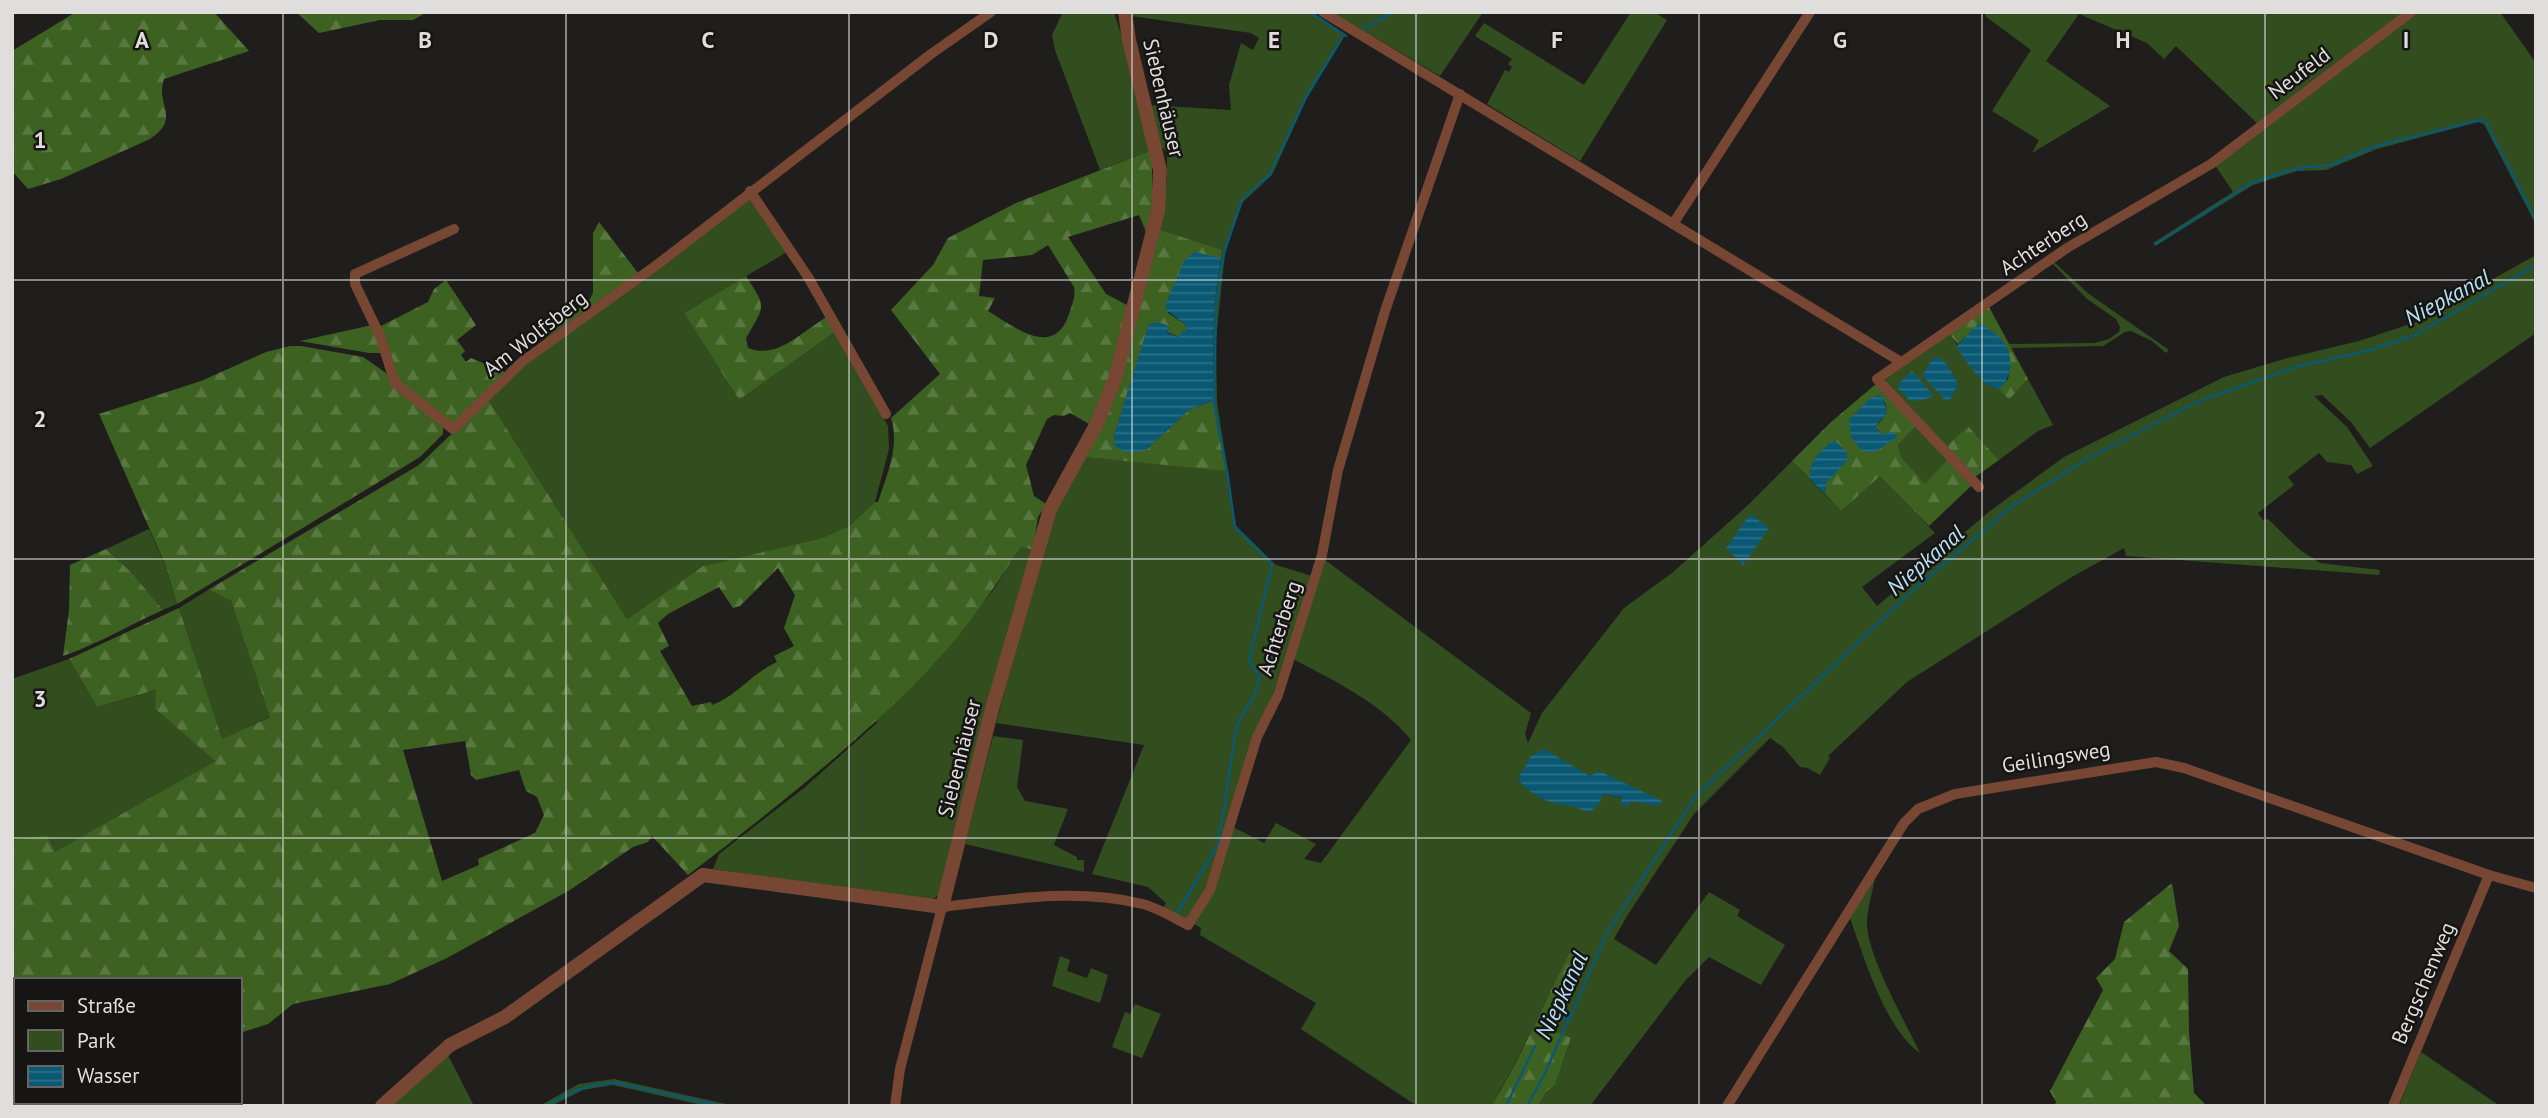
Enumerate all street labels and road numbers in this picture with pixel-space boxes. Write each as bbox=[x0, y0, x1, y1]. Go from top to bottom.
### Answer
street label: Siebenhäuser bbox=[1137, 36, 1191, 160]
street label: Neufeld bbox=[2263, 41, 2335, 105]
street label: Achterberg bbox=[1995, 205, 2091, 281]
street label: Am Wolfsberg bbox=[478, 284, 592, 382]
street label: Achterberg bbox=[1251, 577, 1307, 679]
street label: Siebenhäuser bbox=[931, 696, 987, 820]
street label: Geilingsweg bbox=[2000, 735, 2112, 779]
street label: Bergschenweg bbox=[2385, 918, 2461, 1048]

